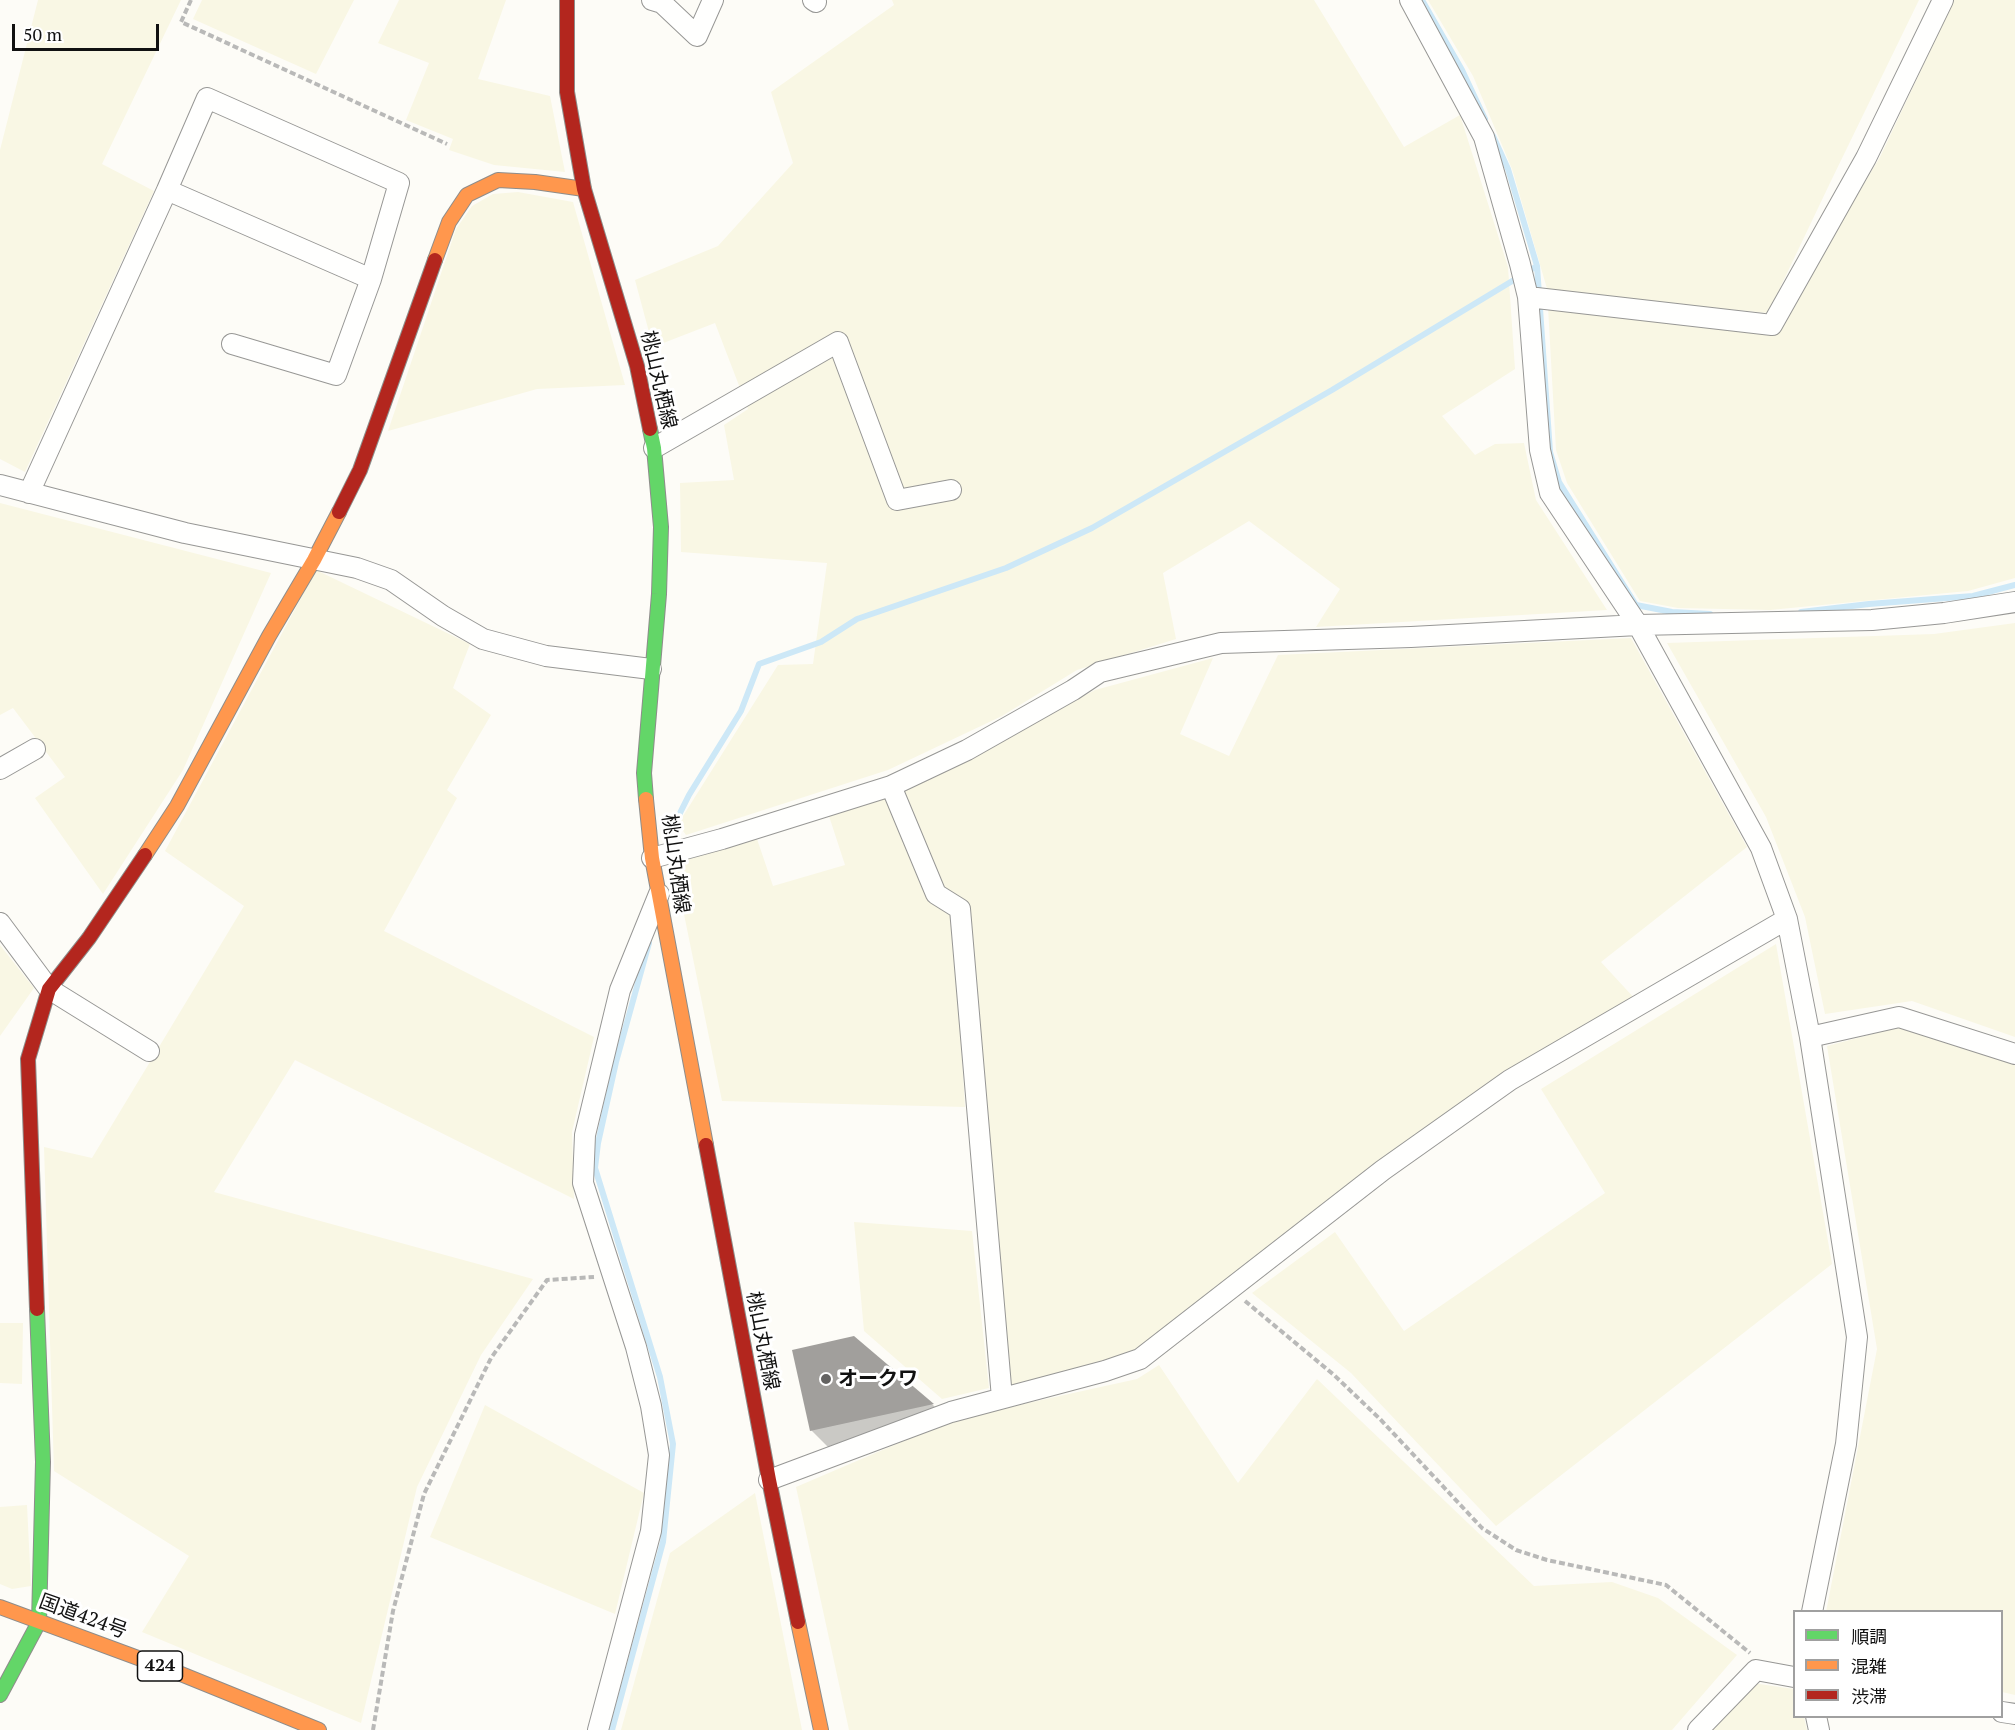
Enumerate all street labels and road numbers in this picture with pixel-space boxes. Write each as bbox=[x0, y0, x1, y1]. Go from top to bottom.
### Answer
street label: 桃山丸栖線 bbox=[635, 329, 681, 431]
street label: 桃山丸栖線 bbox=[656, 813, 694, 915]
street label: 桃山丸栖線 bbox=[741, 1290, 783, 1392]
street label: 国道424号 bbox=[36, 1590, 130, 1644]
road number: 424 bbox=[138, 1651, 182, 1681]

